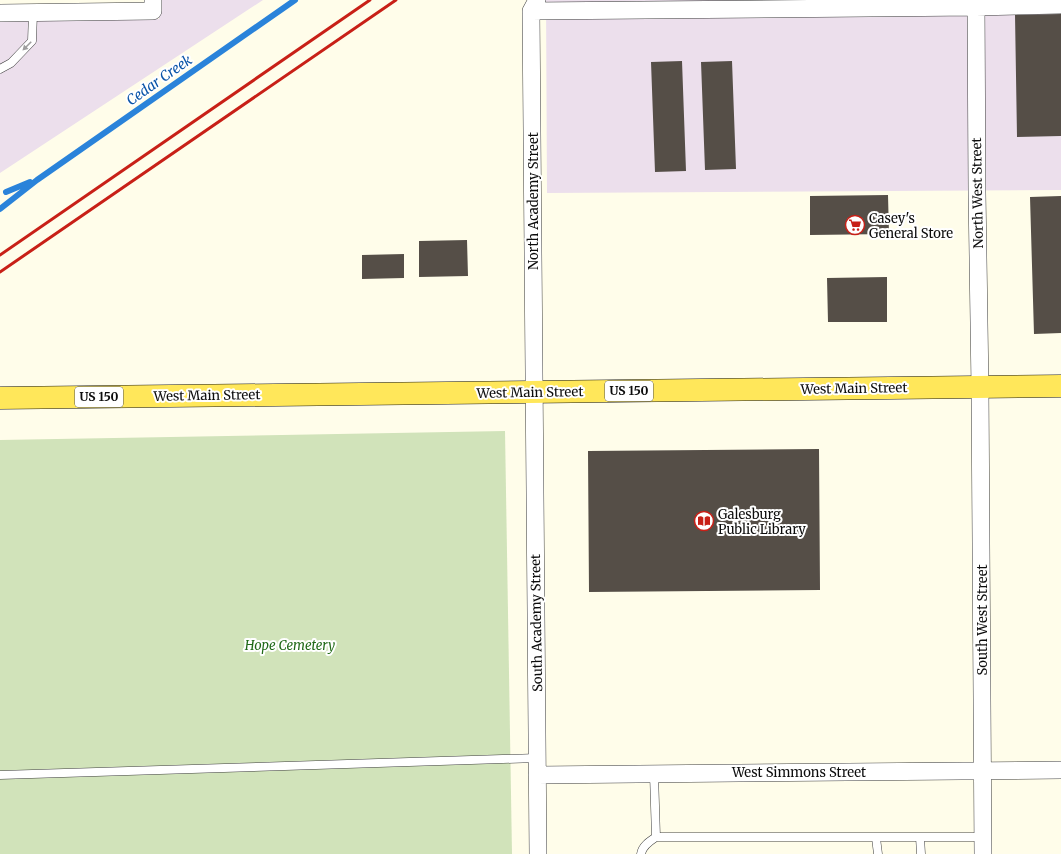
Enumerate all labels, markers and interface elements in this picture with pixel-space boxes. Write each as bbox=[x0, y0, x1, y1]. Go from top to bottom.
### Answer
one-way arrow bbox=[22, 41, 32, 51]
water label: Cedar Creek bbox=[123, 51, 196, 109]
street label: North Academy Street bbox=[525, 132, 542, 270]
street label: North West Street bbox=[968, 137, 987, 249]
place label: Casey's General Store bbox=[869, 210, 953, 242]
supermarket icon: Casey's General Store bbox=[844, 214, 866, 236]
street label: West Main Street bbox=[799, 379, 908, 398]
road number: US 150 bbox=[605, 381, 653, 401]
street label: West Main Street bbox=[475, 383, 584, 402]
street label: West Main Street bbox=[152, 386, 261, 405]
road number: US 150 bbox=[75, 387, 123, 407]
place label: Galesburg Public Library bbox=[718, 506, 806, 538]
library icon: Galesburg Public Library bbox=[693, 510, 715, 532]
street label: South Academy Street bbox=[527, 554, 546, 692]
street label: South West Street bbox=[974, 564, 991, 676]
park label: Hope Cemetery bbox=[244, 637, 335, 654]
street label: West Simmons Street bbox=[731, 764, 866, 781]

